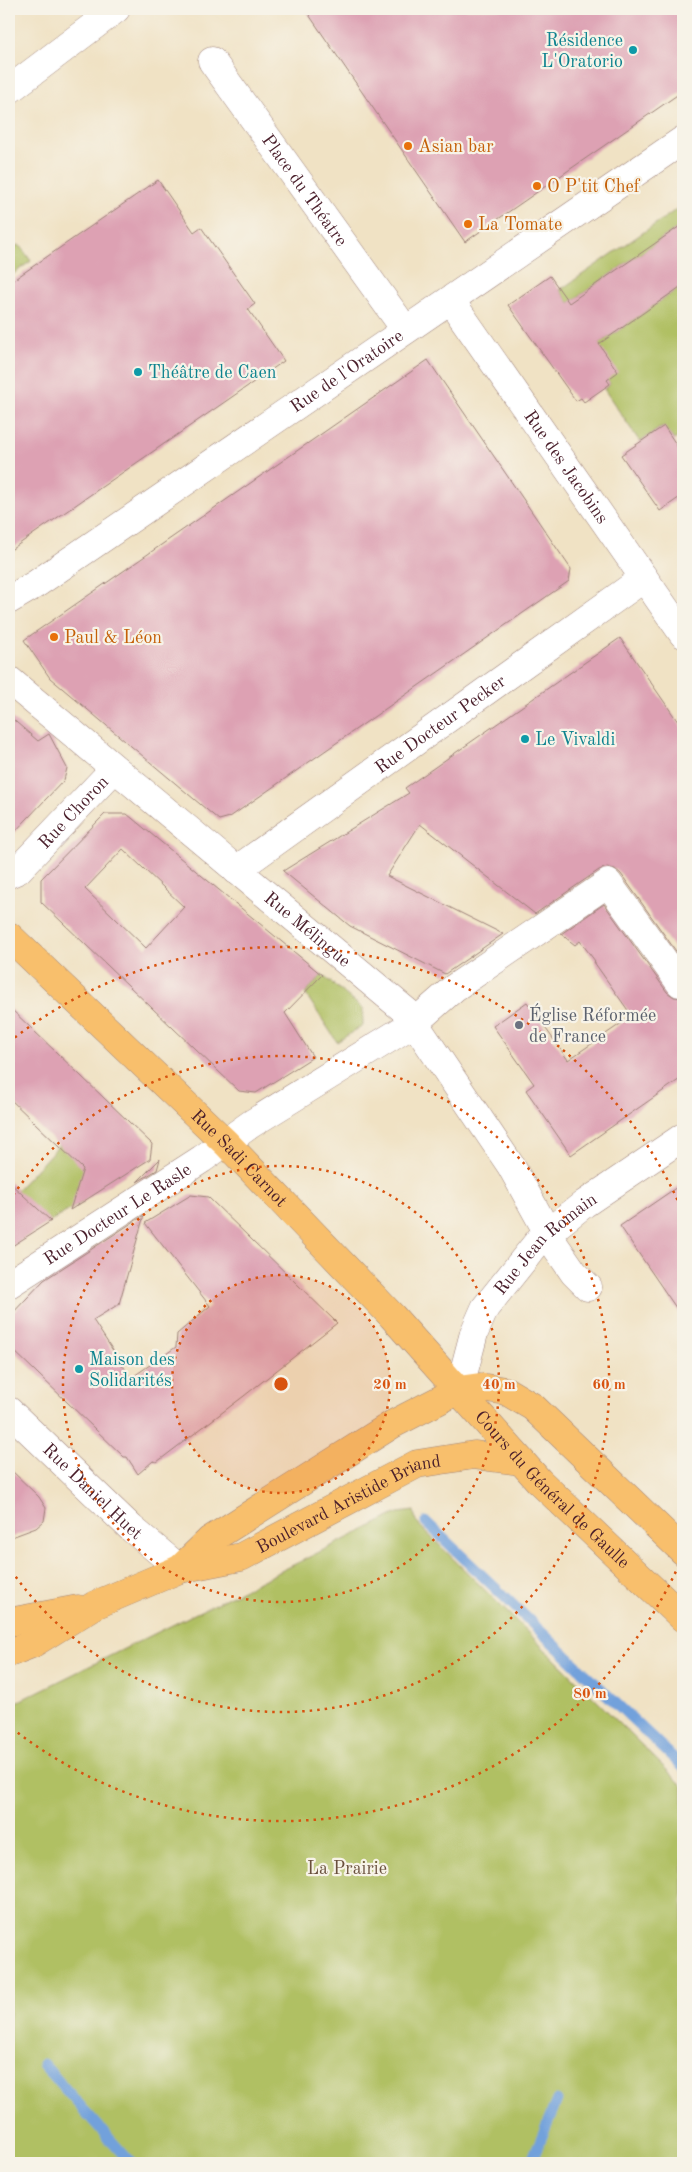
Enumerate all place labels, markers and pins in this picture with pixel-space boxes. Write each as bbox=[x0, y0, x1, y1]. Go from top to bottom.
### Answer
place label: Résidence L'Oratorio bbox=[541, 32, 623, 71]
marker: Résidence L'Oratorio bbox=[627, 44, 639, 56]
place label: Asian bar bbox=[418, 138, 494, 156]
marker: Asian bar bbox=[402, 140, 414, 152]
place label: O P'tit Chef bbox=[547, 178, 641, 196]
marker: O P'tit Chef bbox=[531, 180, 543, 192]
place label: La Tomate bbox=[478, 216, 562, 234]
marker: La Tomate bbox=[462, 218, 474, 230]
place label: Théâtre de Caen bbox=[148, 364, 277, 382]
marker: Théâtre de Caen bbox=[132, 366, 144, 378]
place label: Paul & Léon bbox=[64, 629, 162, 647]
marker: Paul & Léon bbox=[48, 631, 60, 643]
place label: Le Vivaldi bbox=[535, 731, 615, 749]
marker: Le Vivaldi bbox=[519, 733, 531, 745]
place label: Église Réformée de France bbox=[529, 1003, 656, 1046]
marker: Église Réformée de France bbox=[513, 1019, 525, 1031]
place label: Maison des Solidarités bbox=[89, 1351, 175, 1390]
marker: Maison des Solidarités bbox=[73, 1363, 85, 1375]
centre of rings bbox=[272, 1375, 290, 1393]

